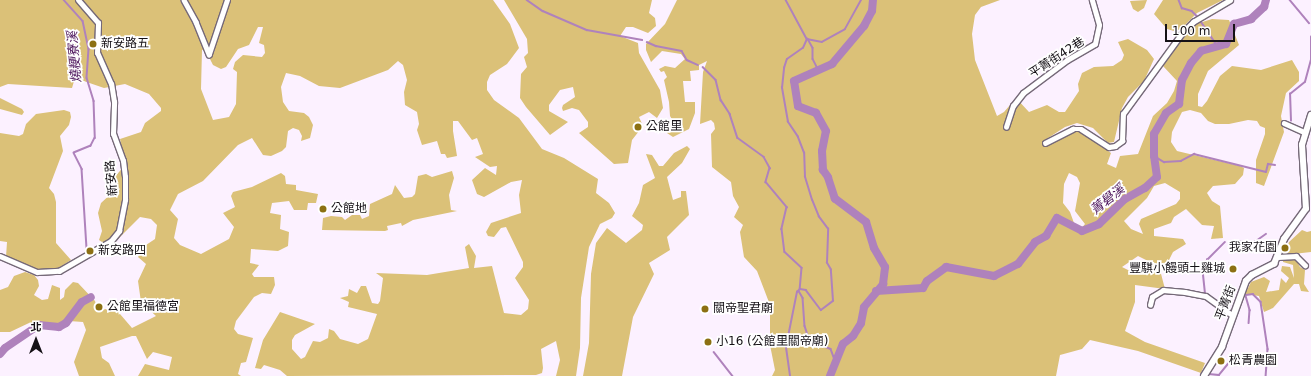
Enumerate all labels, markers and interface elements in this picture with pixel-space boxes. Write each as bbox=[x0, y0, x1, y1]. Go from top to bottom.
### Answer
scale bar bbox=[1167, 16, 1237, 42]
text: 100 m bbox=[1172, 24, 1210, 38]
water label: 燒粳寮溪 bbox=[65, 30, 85, 84]
street label: 平菁街42巷 bbox=[1027, 35, 1087, 81]
place label: 新安路五 bbox=[101, 37, 149, 51]
marker: 新安路五 bbox=[88, 39, 98, 49]
place label: 公館里 bbox=[646, 120, 682, 134]
marker: 公館里 bbox=[633, 122, 643, 132]
street label: 新安路 bbox=[103, 159, 121, 197]
water label: 菁礐溪 bbox=[1088, 182, 1128, 218]
place label: 公館地 bbox=[331, 202, 367, 216]
marker: 公館地 bbox=[318, 204, 328, 214]
place label: 我家花園 bbox=[1229, 241, 1277, 255]
marker: 我家花園 bbox=[1280, 243, 1290, 253]
place label: 新安路四 bbox=[98, 244, 146, 258]
marker: 新安路四 bbox=[85, 246, 95, 256]
place label: 豐騏小饅頭土雞城 bbox=[1129, 262, 1225, 276]
marker: 豐騏小饅頭土雞城 bbox=[1228, 264, 1238, 274]
street label: 平菁街 bbox=[1213, 284, 1239, 322]
place label: 公館里福德宮 bbox=[107, 300, 179, 314]
marker: 公館里福德宮 bbox=[94, 302, 104, 312]
place label: 關帝聖君廟 bbox=[713, 302, 773, 316]
marker: 關帝聖君廟 bbox=[700, 304, 710, 314]
north arrow bbox=[16, 320, 56, 360]
text: 北 bbox=[31, 321, 42, 334]
place label: 小16 (公館里關帝廟) bbox=[716, 335, 828, 349]
marker: 小16 (公館里關帝廟) bbox=[703, 337, 713, 347]
place label: 松青農園 bbox=[1229, 354, 1277, 368]
marker: 松青農園 bbox=[1216, 356, 1226, 366]

